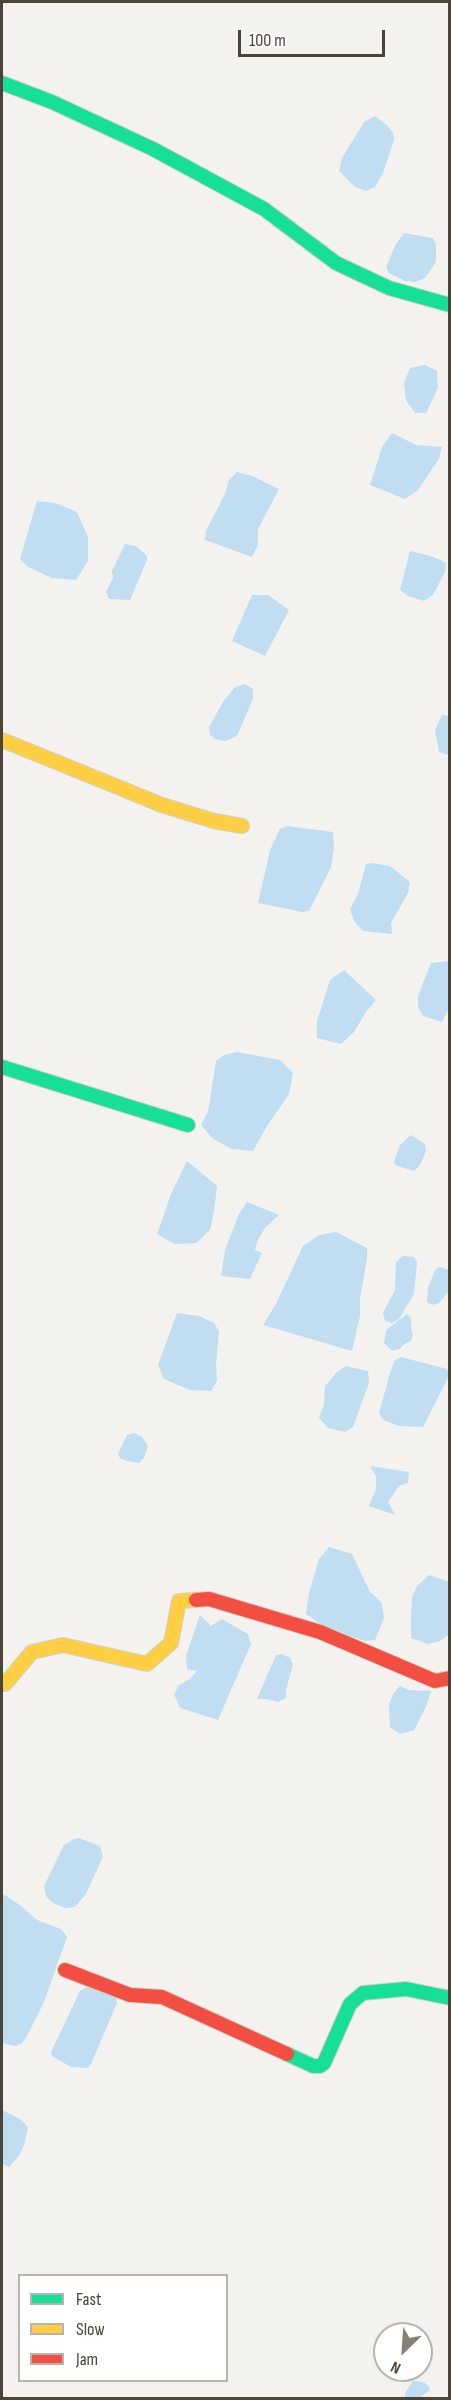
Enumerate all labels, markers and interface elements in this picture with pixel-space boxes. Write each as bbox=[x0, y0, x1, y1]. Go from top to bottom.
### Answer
scale bar bbox=[241, 18, 388, 56]
text: 100 m bbox=[249, 30, 286, 51]
legend bbox=[18, 2274, 228, 2382]
text: Fast bbox=[76, 2289, 101, 2310]
text: Slow bbox=[76, 2319, 105, 2340]
north arrow bbox=[373, 2322, 433, 2382]
text: Jam bbox=[76, 2349, 98, 2370]
text: N bbox=[388, 2357, 404, 2377]

